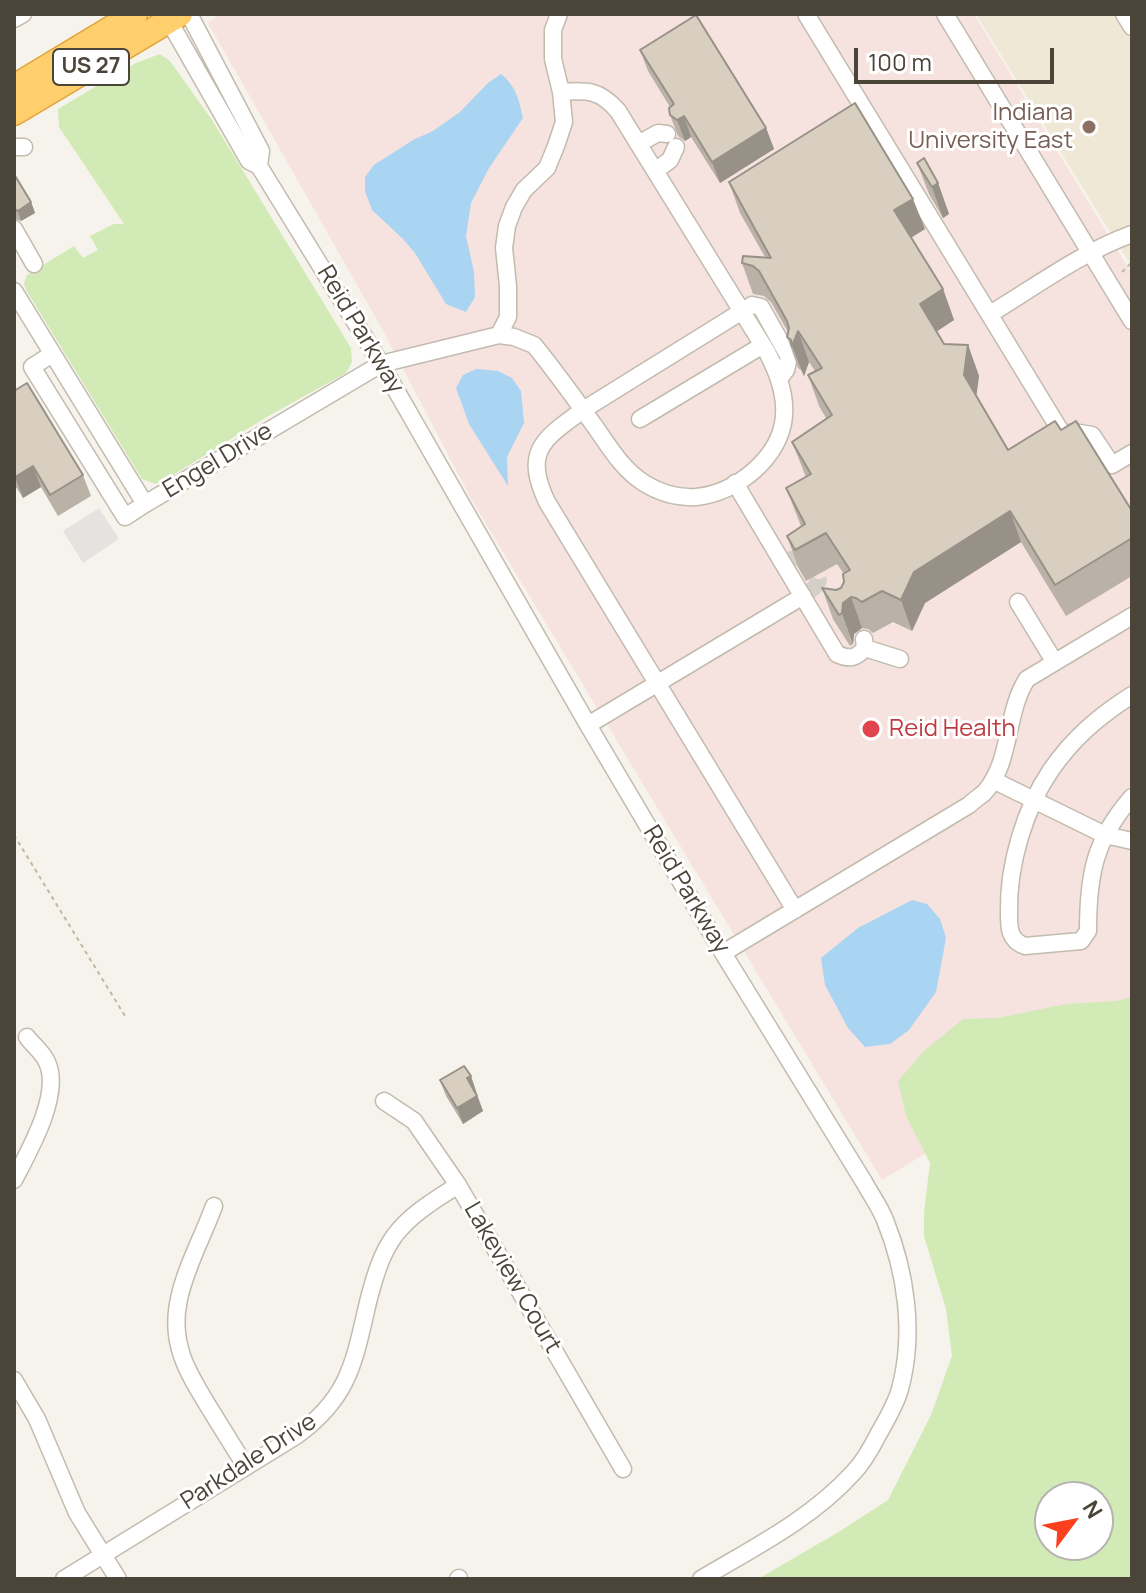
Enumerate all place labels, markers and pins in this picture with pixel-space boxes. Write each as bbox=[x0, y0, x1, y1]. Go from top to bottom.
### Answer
place label: Indiana University East bbox=[908, 99, 1073, 155]
marker: Indiana University East bbox=[1080, 118, 1098, 136]
place label: Reid Health bbox=[889, 715, 1016, 743]
marker: Reid Health bbox=[860, 718, 882, 740]

